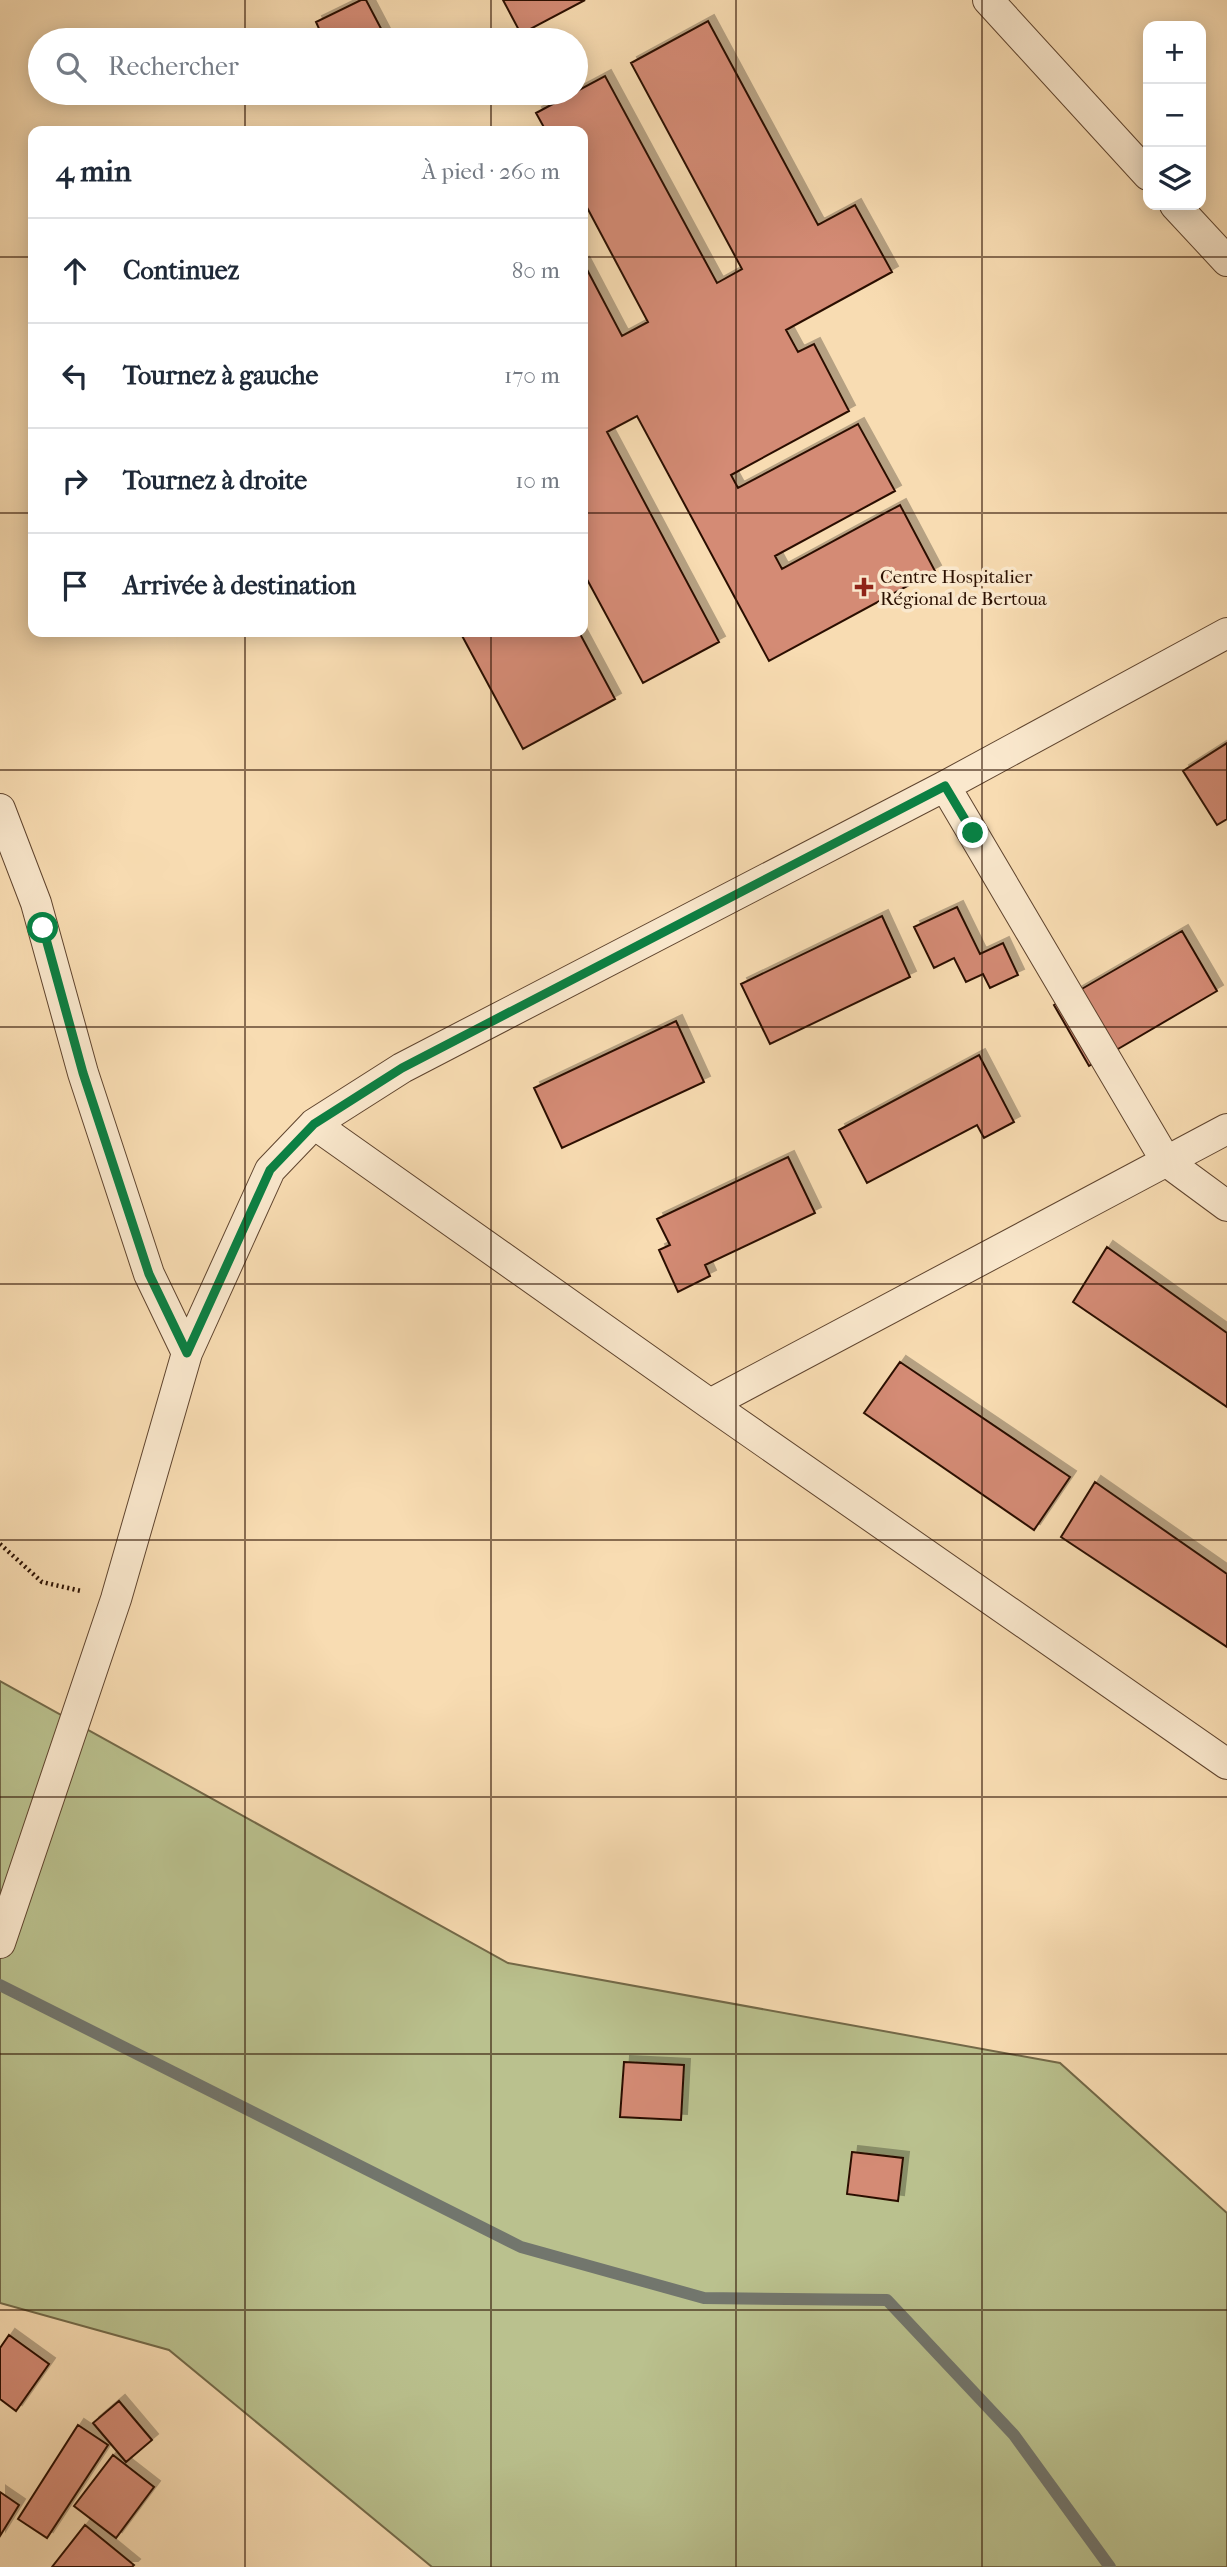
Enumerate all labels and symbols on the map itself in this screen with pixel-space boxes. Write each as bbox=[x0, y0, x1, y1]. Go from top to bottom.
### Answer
place label: Centre Hospitalier Régional de Bertoua bbox=[880, 566, 1047, 610]
marker: Centre Hospitalier Régional de Bertoua bbox=[854, 577, 874, 597]
route end bbox=[957, 817, 988, 848]
route start bbox=[27, 912, 58, 943]

